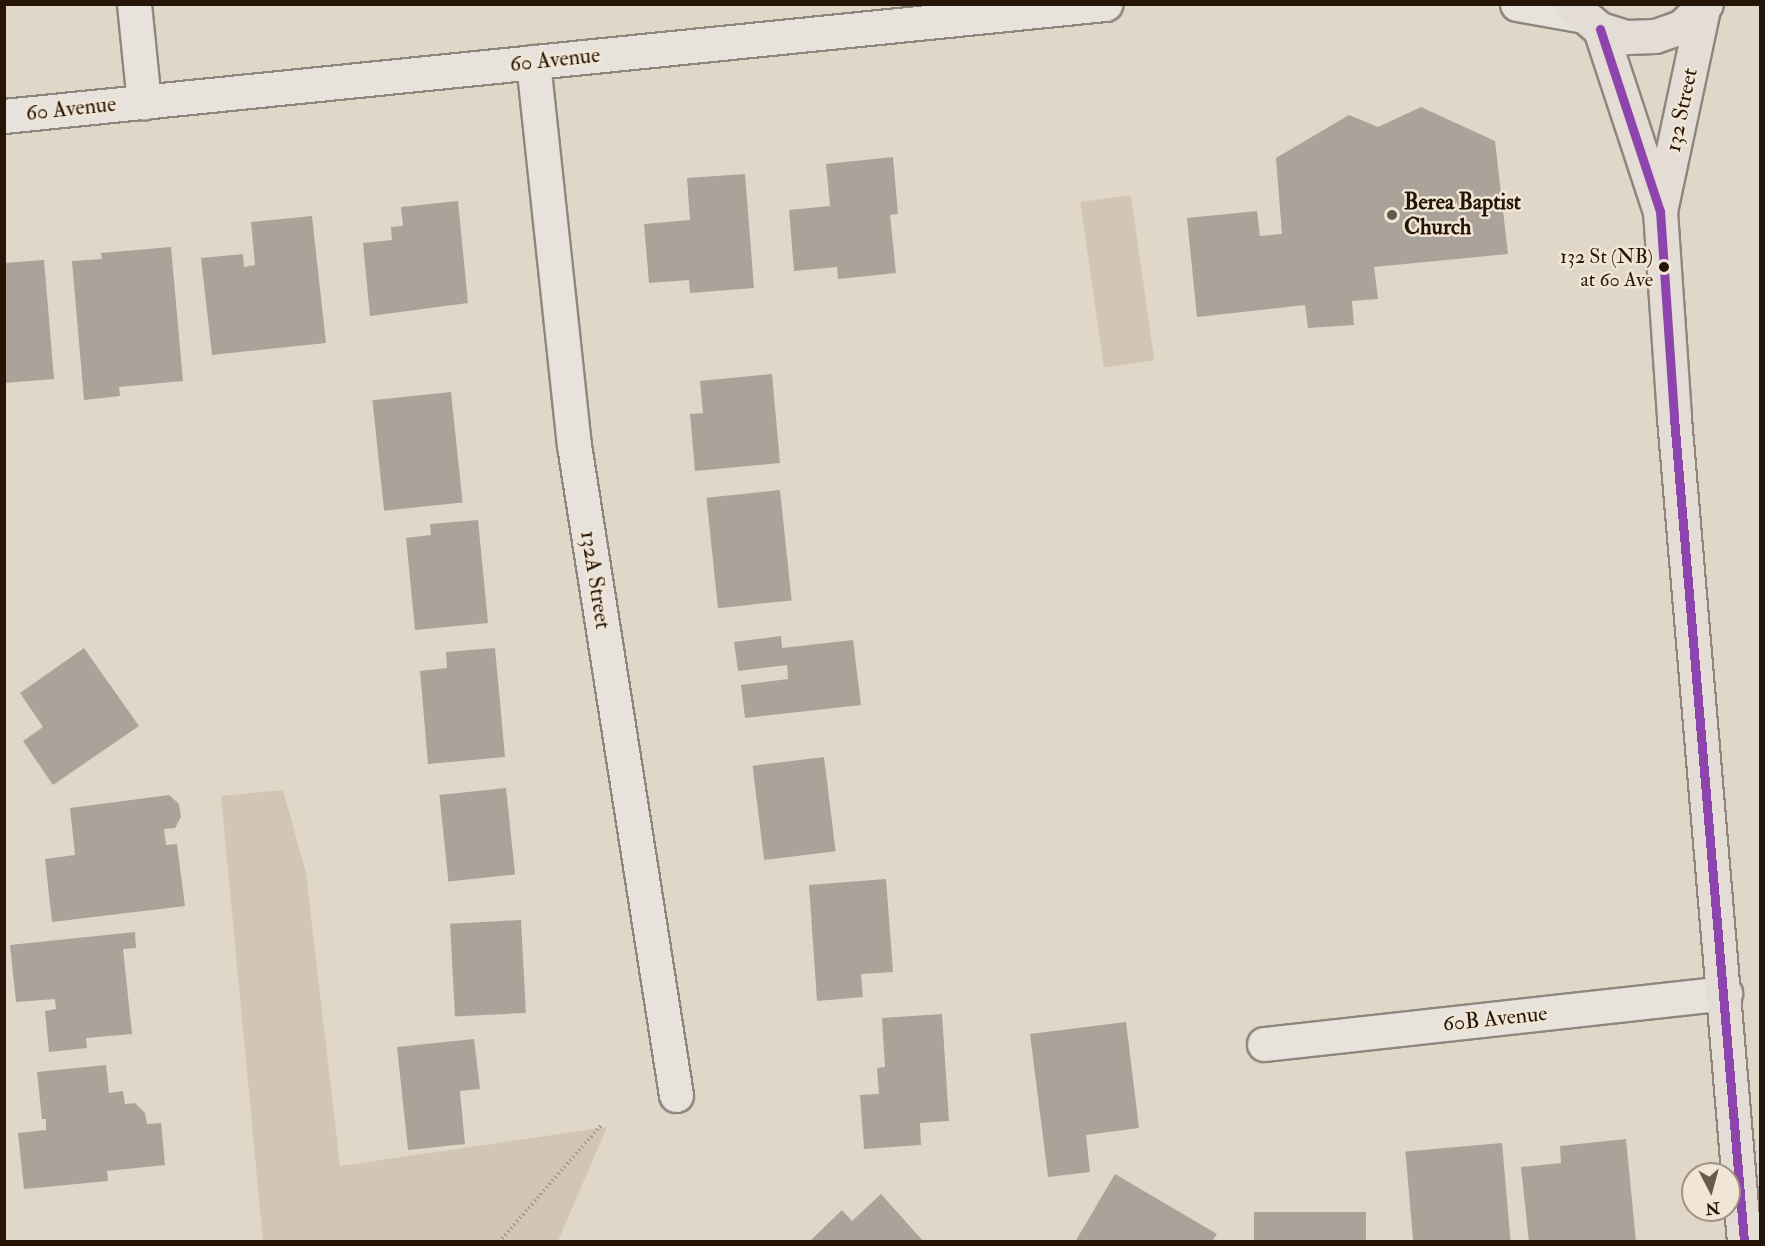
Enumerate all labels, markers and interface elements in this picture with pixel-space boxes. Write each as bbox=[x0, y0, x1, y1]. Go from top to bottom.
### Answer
street label: 60 Avenue bbox=[509, 42, 601, 78]
street label: 132 Street bbox=[1660, 66, 1704, 154]
street label: 60 Avenue bbox=[25, 91, 117, 127]
place label: Berea Baptist Church bbox=[1404, 189, 1521, 240]
marker: Berea Baptist Church bbox=[1385, 208, 1399, 222]
place label: 132 St (NB) at 60 Ave bbox=[1560, 244, 1653, 291]
marker: 132 St (NB) at 60 Ave bbox=[1658, 261, 1670, 273]
street label: 132A Street bbox=[574, 529, 616, 631]
street label: 60B Avenue bbox=[1441, 1000, 1549, 1038]
north arrow bbox=[1681, 1162, 1741, 1222]
text: N bbox=[1705, 1197, 1721, 1219]

